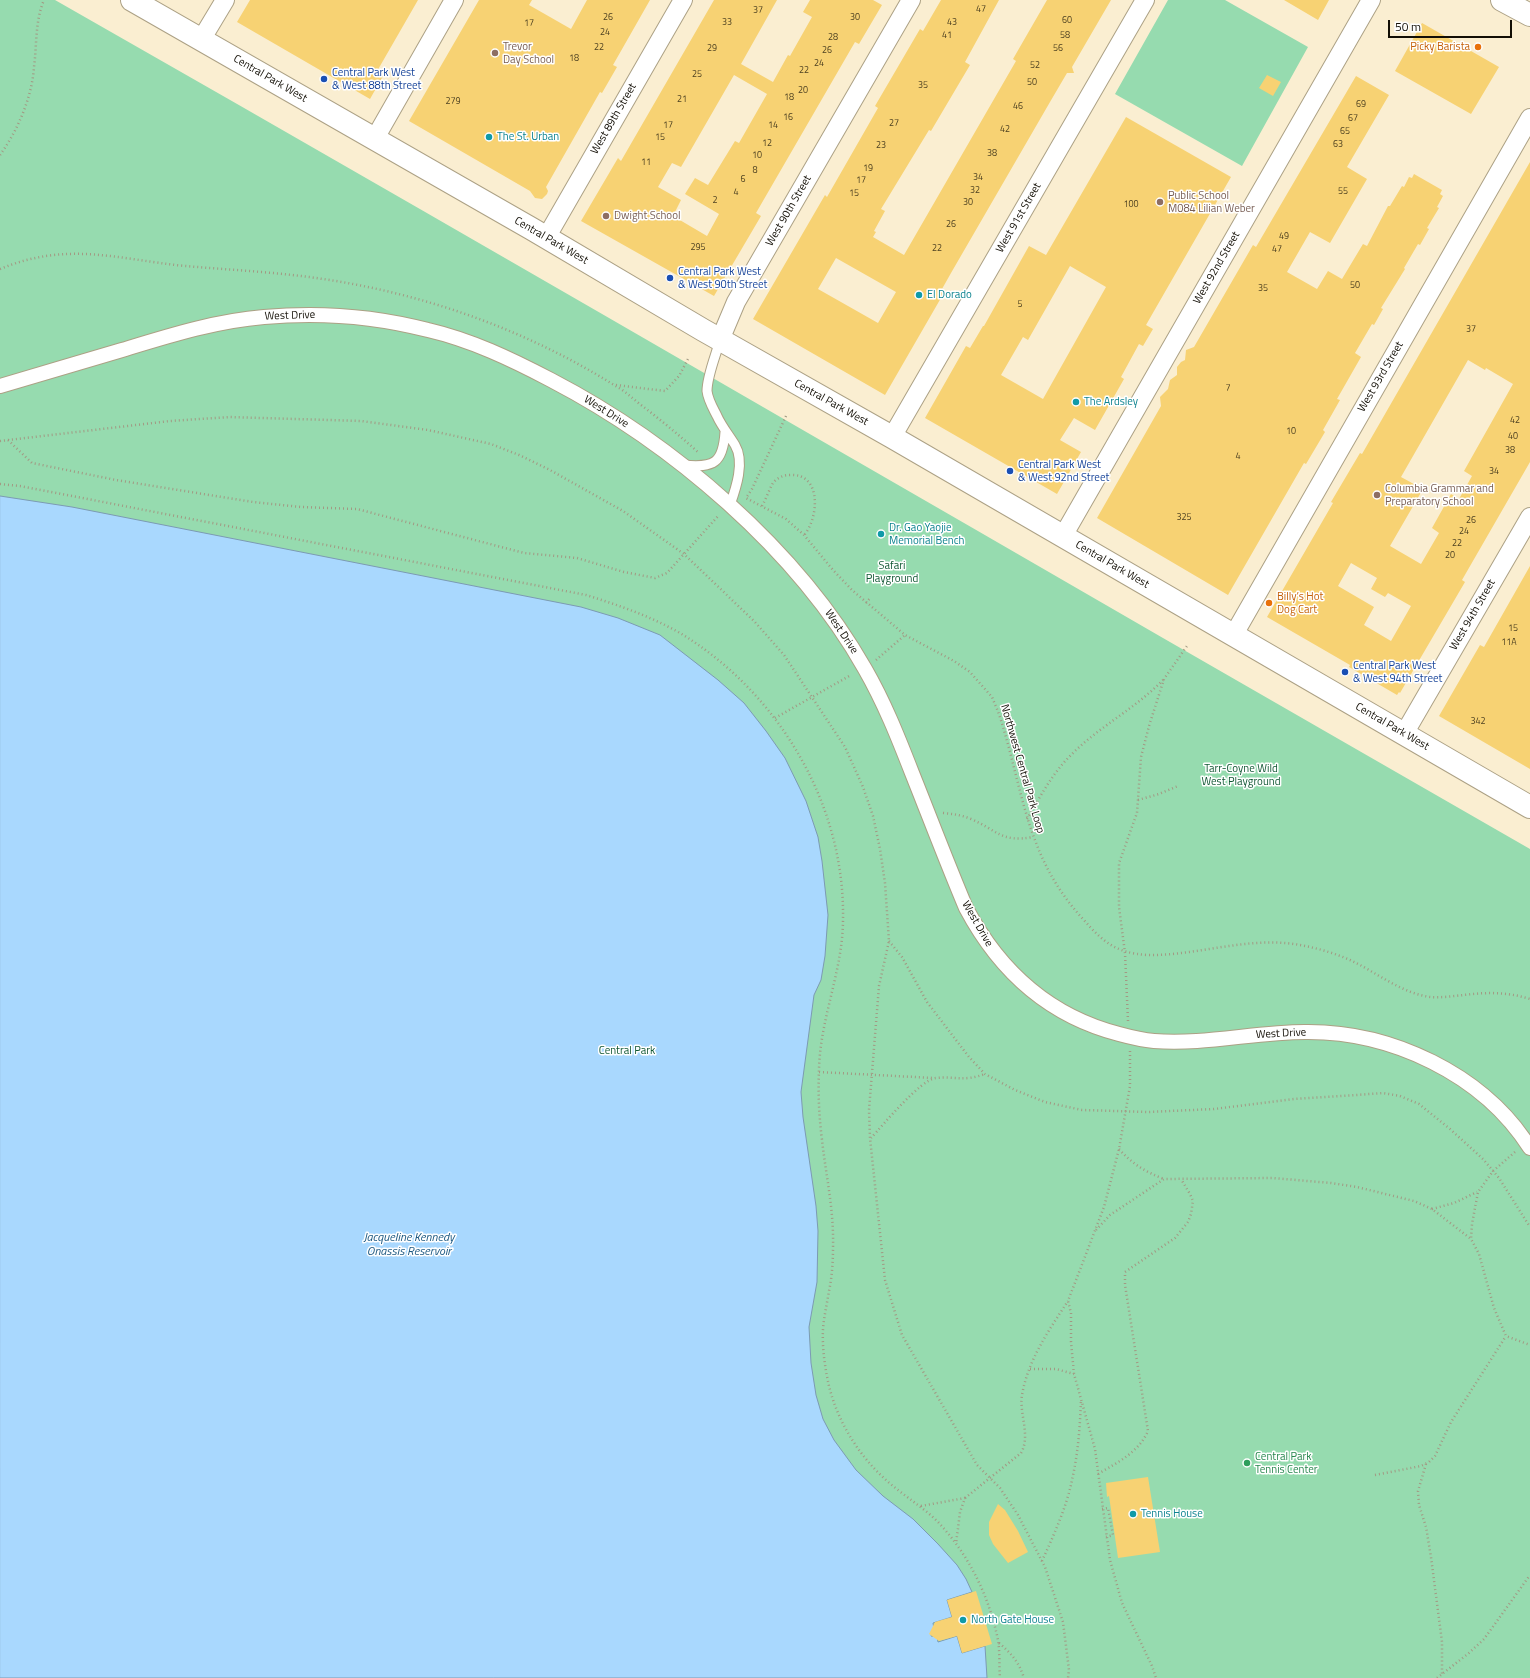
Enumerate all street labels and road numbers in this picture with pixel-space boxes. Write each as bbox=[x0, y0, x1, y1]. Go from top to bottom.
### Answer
street label: Central Park West bbox=[231, 53, 309, 105]
street label: West 89th Street bbox=[588, 81, 640, 157]
street label: West 90th Street bbox=[763, 173, 815, 249]
street label: West 91st Street bbox=[994, 181, 1044, 255]
street label: Central Park West bbox=[512, 215, 590, 267]
street label: West 92nd Street bbox=[1191, 229, 1243, 307]
street label: West Drive bbox=[265, 309, 315, 323]
street label: West 93rd Street bbox=[1356, 339, 1406, 415]
street label: Central Park West bbox=[792, 377, 870, 429]
street label: West Drive bbox=[581, 393, 631, 431]
street label: Central Park West bbox=[1073, 539, 1151, 591]
street label: West 94th Street bbox=[1447, 577, 1499, 653]
street label: West Drive bbox=[821, 607, 861, 657]
street label: Central Park West bbox=[1353, 701, 1431, 753]
street label: Northwest Central Park Loop bbox=[997, 703, 1047, 835]
street label: West Drive bbox=[959, 899, 995, 949]
street label: West Drive bbox=[1255, 1026, 1307, 1042]

